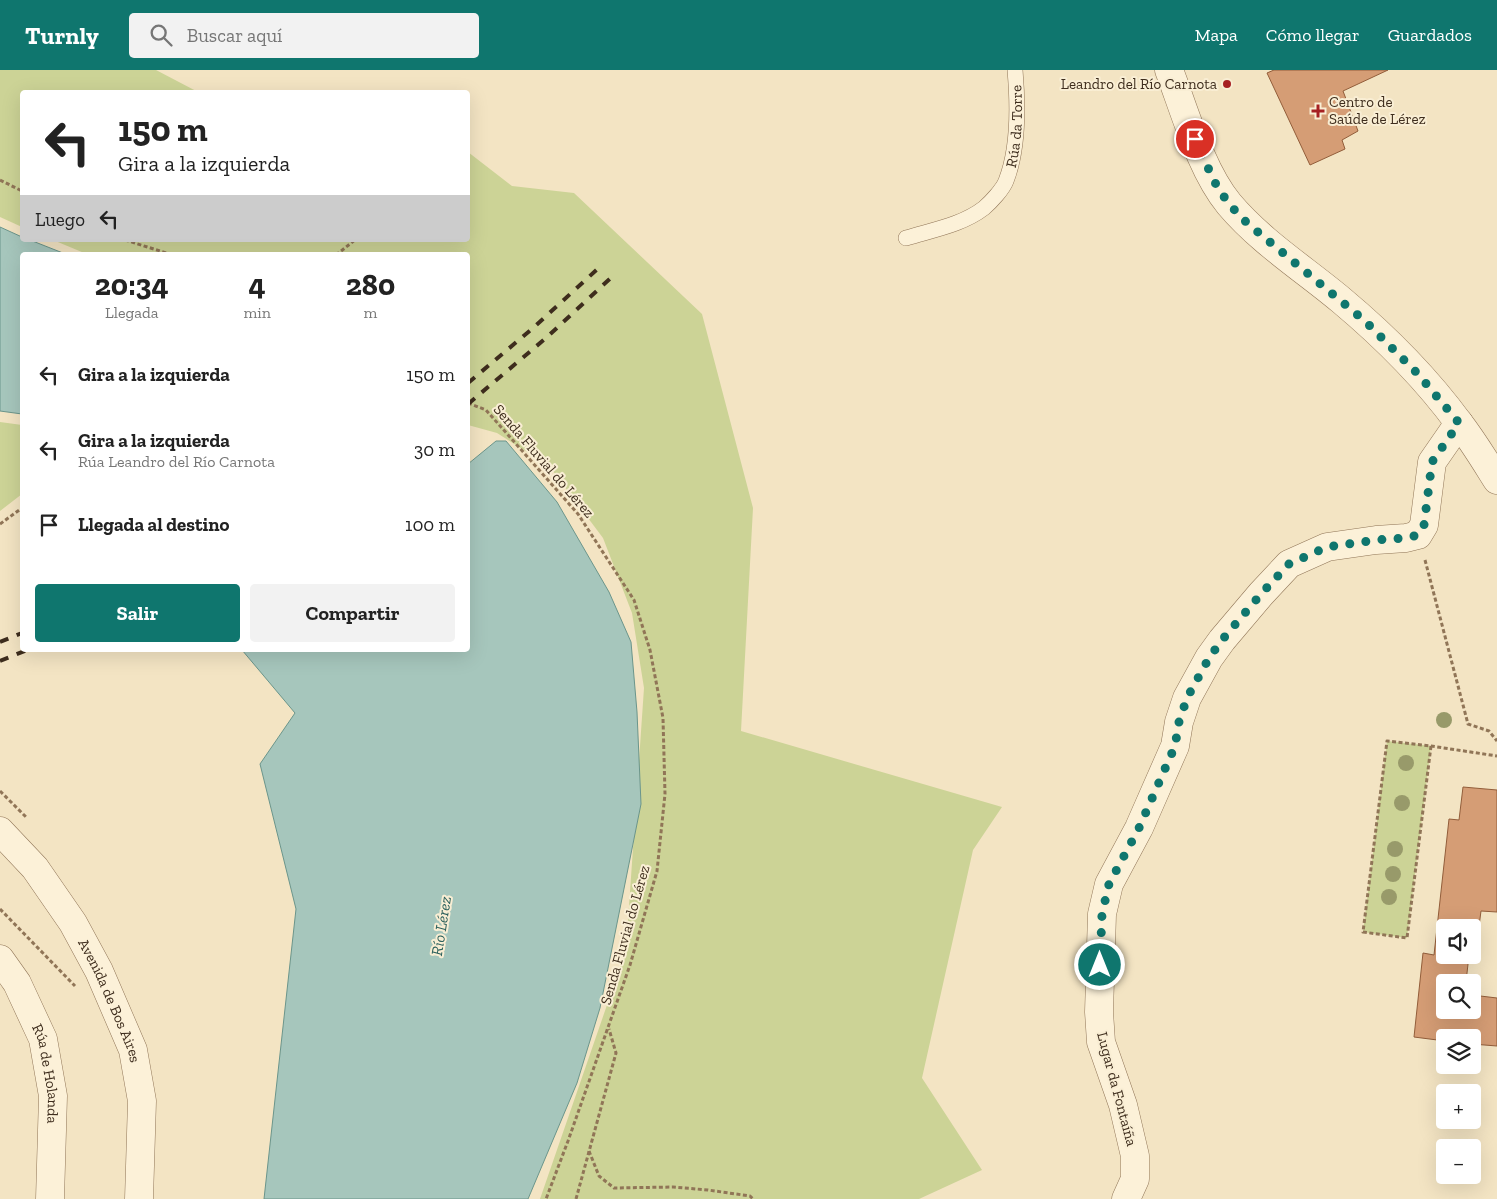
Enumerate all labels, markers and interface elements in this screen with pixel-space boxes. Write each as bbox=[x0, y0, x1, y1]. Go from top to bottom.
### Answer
search box bbox=[129, 13, 479, 58]
text: Turnly bbox=[25, 21, 99, 50]
icon: search bbox=[147, 21, 175, 49]
text: Buscar aquí bbox=[187, 24, 282, 47]
text: Mapa bbox=[1195, 24, 1238, 46]
text: Cómo llegar bbox=[1266, 24, 1360, 46]
text: Guardados bbox=[1388, 24, 1472, 46]
place label: Leandro del Río Carnota bbox=[1061, 75, 1217, 93]
marker: Leandro del Río Carnota bbox=[1221, 78, 1233, 90]
street label: Rúa da Torre bbox=[1002, 84, 1026, 169]
place label: Centro de Saúde de Lérez bbox=[1329, 93, 1426, 128]
marker: Centro de Saúde de Lérez bbox=[1311, 104, 1325, 118]
text: 150 m bbox=[118, 108, 208, 150]
icon: left bbox=[35, 110, 100, 175]
pin bbox=[1174, 118, 1216, 160]
icon: arrive bbox=[1181, 125, 1209, 153]
text: Gira a la izquierda bbox=[118, 150, 290, 177]
icon: left bbox=[95, 205, 123, 233]
text: Luego bbox=[35, 208, 85, 231]
text: 20:34 bbox=[95, 267, 169, 303]
text: 4 bbox=[249, 267, 266, 303]
text: 280 bbox=[346, 267, 395, 303]
text: Llegada bbox=[105, 303, 158, 322]
text: min bbox=[243, 303, 271, 322]
text: m bbox=[364, 303, 377, 322]
icon: left bbox=[35, 361, 63, 389]
text: Gira a la izquierda bbox=[78, 363, 230, 386]
text: 150 m bbox=[406, 363, 455, 386]
street label: Senda Fluvial do Lérez bbox=[490, 401, 598, 521]
text: Gira a la izquierda bbox=[78, 429, 230, 452]
icon: left bbox=[35, 436, 63, 464]
text: 30 m bbox=[414, 438, 455, 461]
text: Rúa Leandro del Río Carnota bbox=[78, 452, 275, 471]
icon: arrive bbox=[35, 511, 63, 539]
text: Llegada al destino bbox=[78, 513, 229, 536]
text: 100 m bbox=[405, 513, 455, 536]
button: Salir bbox=[35, 584, 240, 642]
button: Compartir bbox=[250, 584, 455, 642]
street label: Senda Fluvial do Lérez bbox=[596, 863, 654, 1007]
water label: Río Lérez bbox=[427, 895, 455, 957]
map controls bbox=[1436, 919, 1481, 1184]
button: sound bbox=[1436, 919, 1481, 964]
street label: Avenida de Bos Aires bbox=[74, 936, 144, 1064]
position arrow bbox=[1073, 938, 1125, 990]
button: search bbox=[1436, 974, 1481, 1019]
street label: Rúa de Holanda bbox=[28, 1021, 62, 1124]
button: layers bbox=[1436, 1029, 1481, 1074]
street label: Lugar da Fontaíña bbox=[1093, 1030, 1141, 1148]
button: + bbox=[1436, 1084, 1481, 1129]
button: − bbox=[1436, 1139, 1481, 1184]

